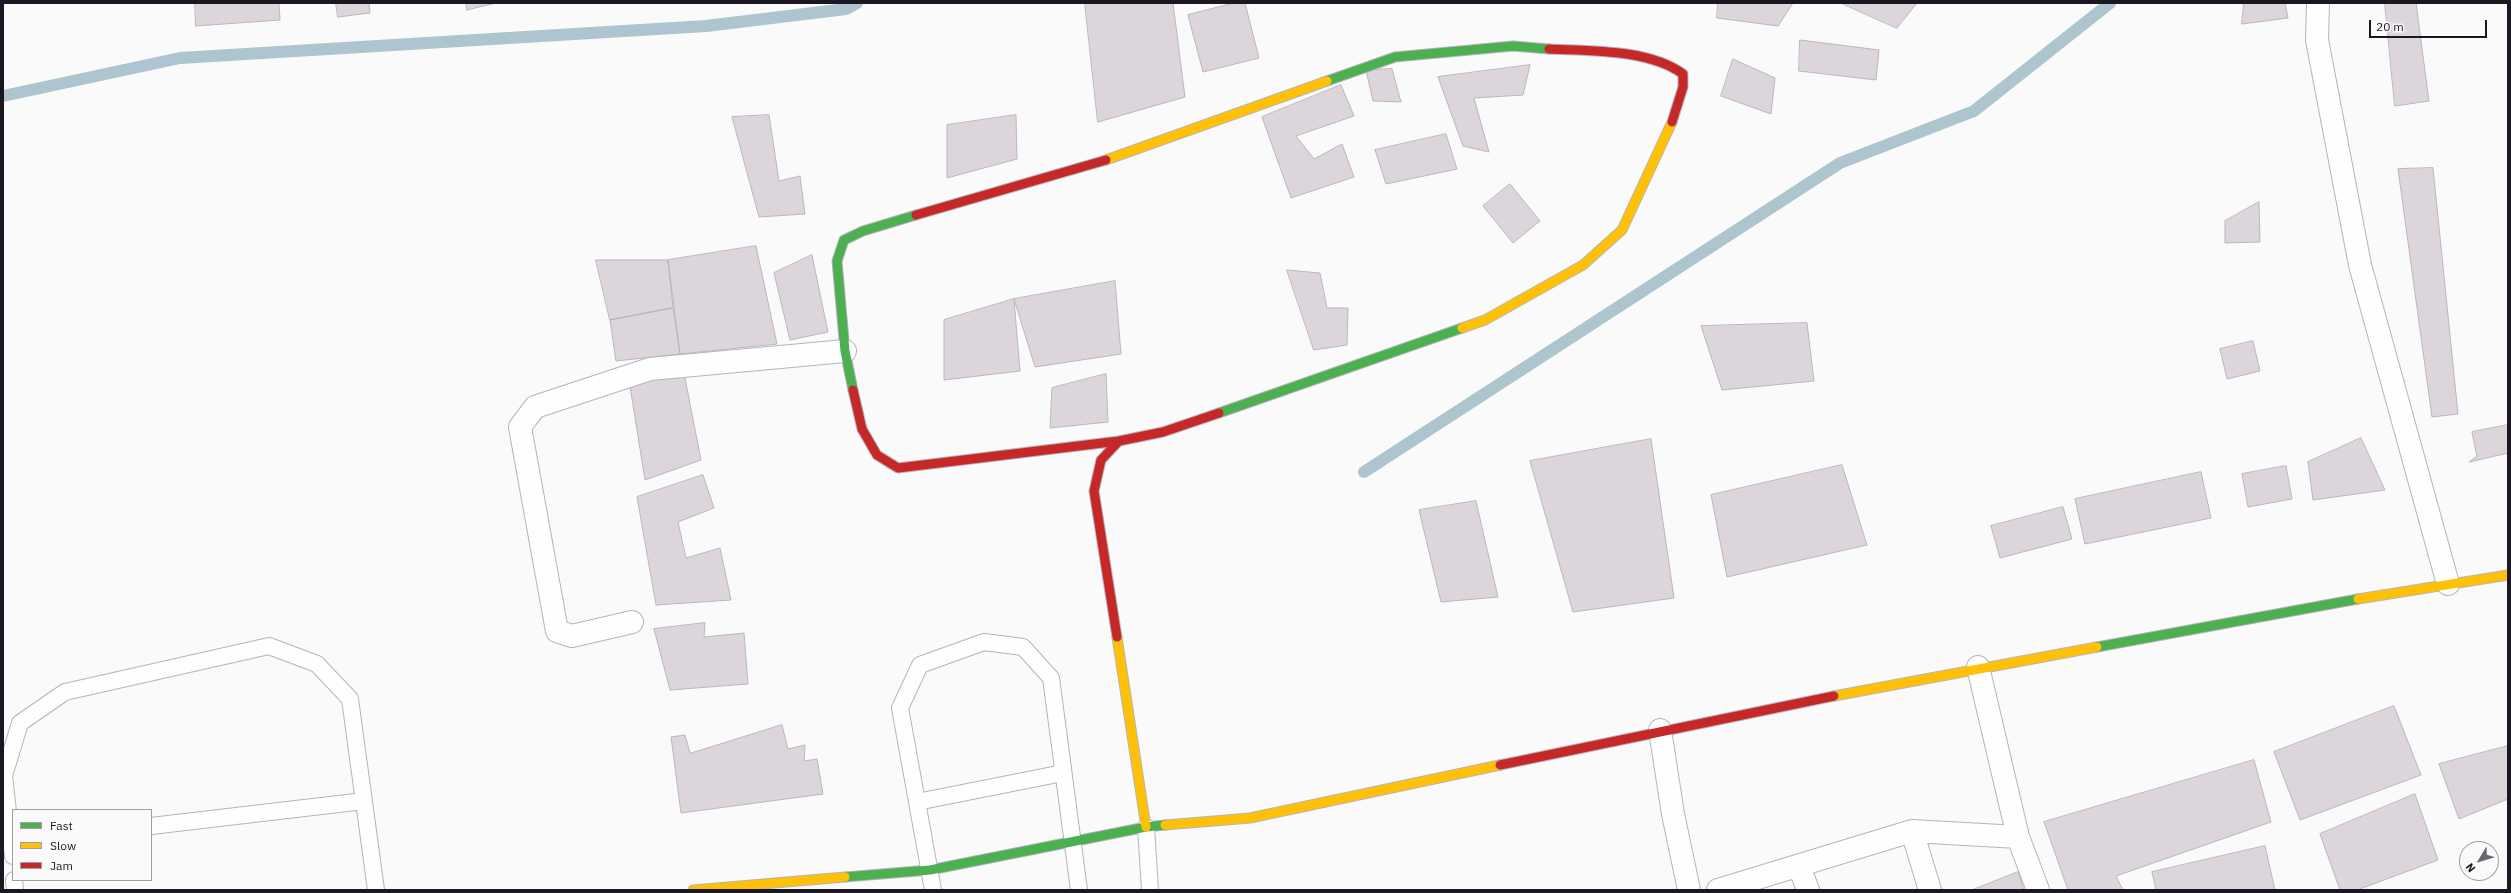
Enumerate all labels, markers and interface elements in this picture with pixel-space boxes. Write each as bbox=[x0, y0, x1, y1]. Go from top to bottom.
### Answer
scale bar bbox=[2371, 12, 2489, 38]
text: 20 m bbox=[2376, 19, 2404, 34]
legend bbox=[12, 809, 152, 881]
text: Fast bbox=[50, 818, 73, 833]
text: Slow bbox=[50, 838, 76, 853]
north arrow bbox=[2459, 841, 2499, 881]
text: Jam bbox=[50, 858, 73, 873]
text: N bbox=[2462, 860, 2478, 875]

